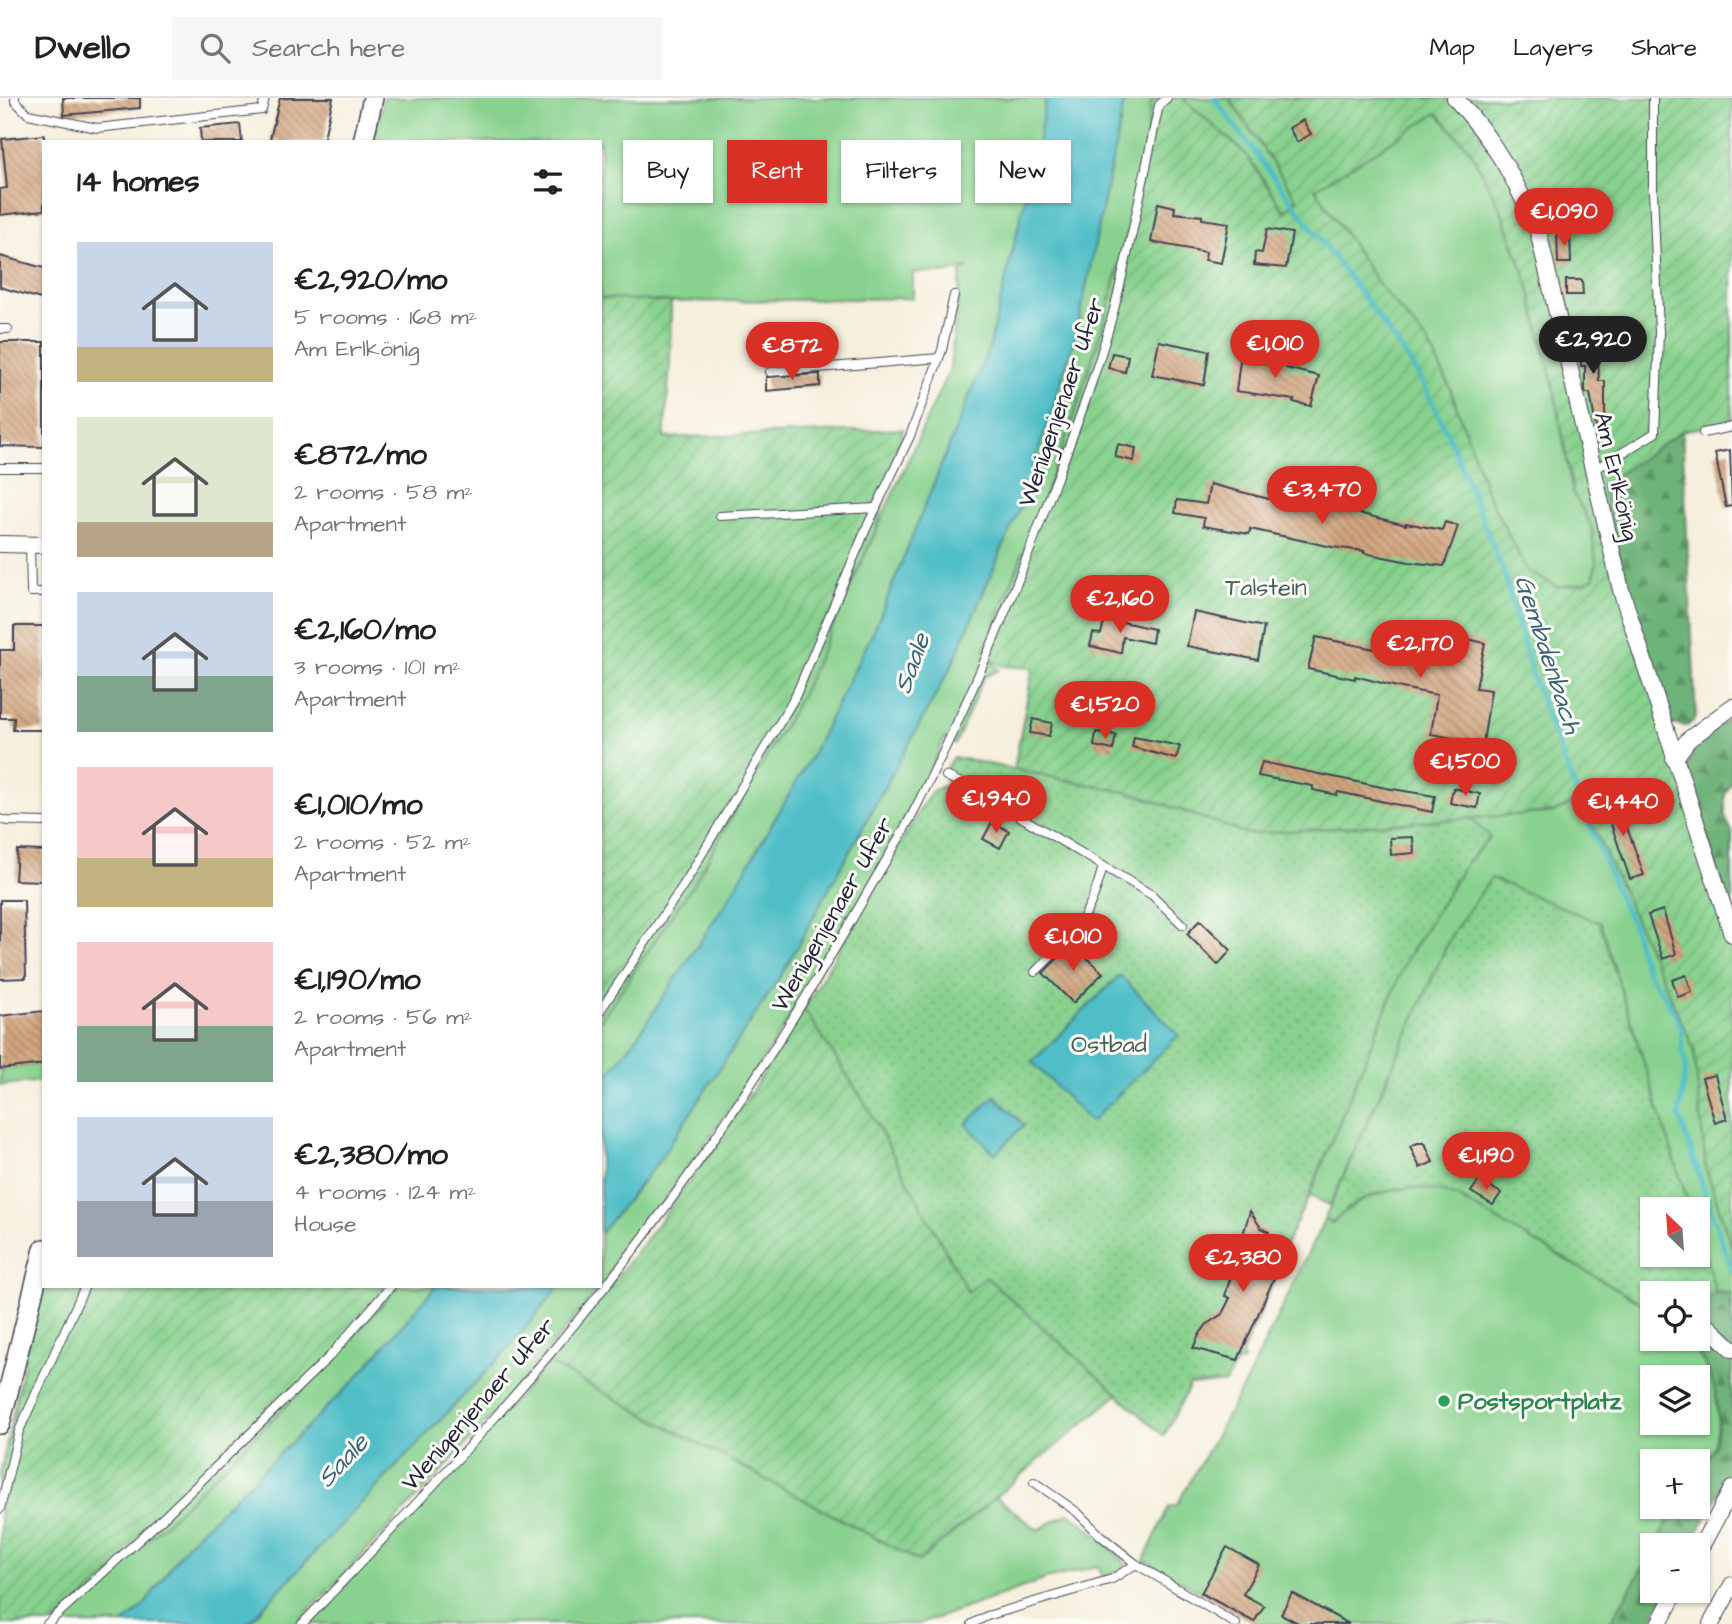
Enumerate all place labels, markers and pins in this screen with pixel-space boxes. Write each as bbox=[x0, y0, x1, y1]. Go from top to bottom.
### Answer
pin: €1,090 bbox=[1507, 188, 1621, 248]
pin: €2,920 bbox=[1536, 316, 1650, 376]
pin: €1,010 bbox=[1218, 320, 1332, 380]
pin: €872 bbox=[751, 322, 833, 382]
pin: €3,470 bbox=[1265, 466, 1379, 526]
pin: €2,160 bbox=[1063, 575, 1177, 635]
pin: €2,170 bbox=[1363, 620, 1477, 680]
pin: €1,520 bbox=[1048, 682, 1162, 741]
pin: €1,500 bbox=[1408, 738, 1522, 798]
pin: €1,940 bbox=[939, 776, 1053, 835]
pin: €1,440 bbox=[1566, 778, 1680, 838]
pin: €1,010 bbox=[1016, 914, 1130, 973]
pin: €1,190 bbox=[1429, 1132, 1543, 1192]
pin: €2,380 bbox=[1186, 1234, 1300, 1294]
place label: Postsportplatz bbox=[1458, 1385, 1622, 1419]
marker: Postsportplatz bbox=[1436, 1393, 1452, 1409]

